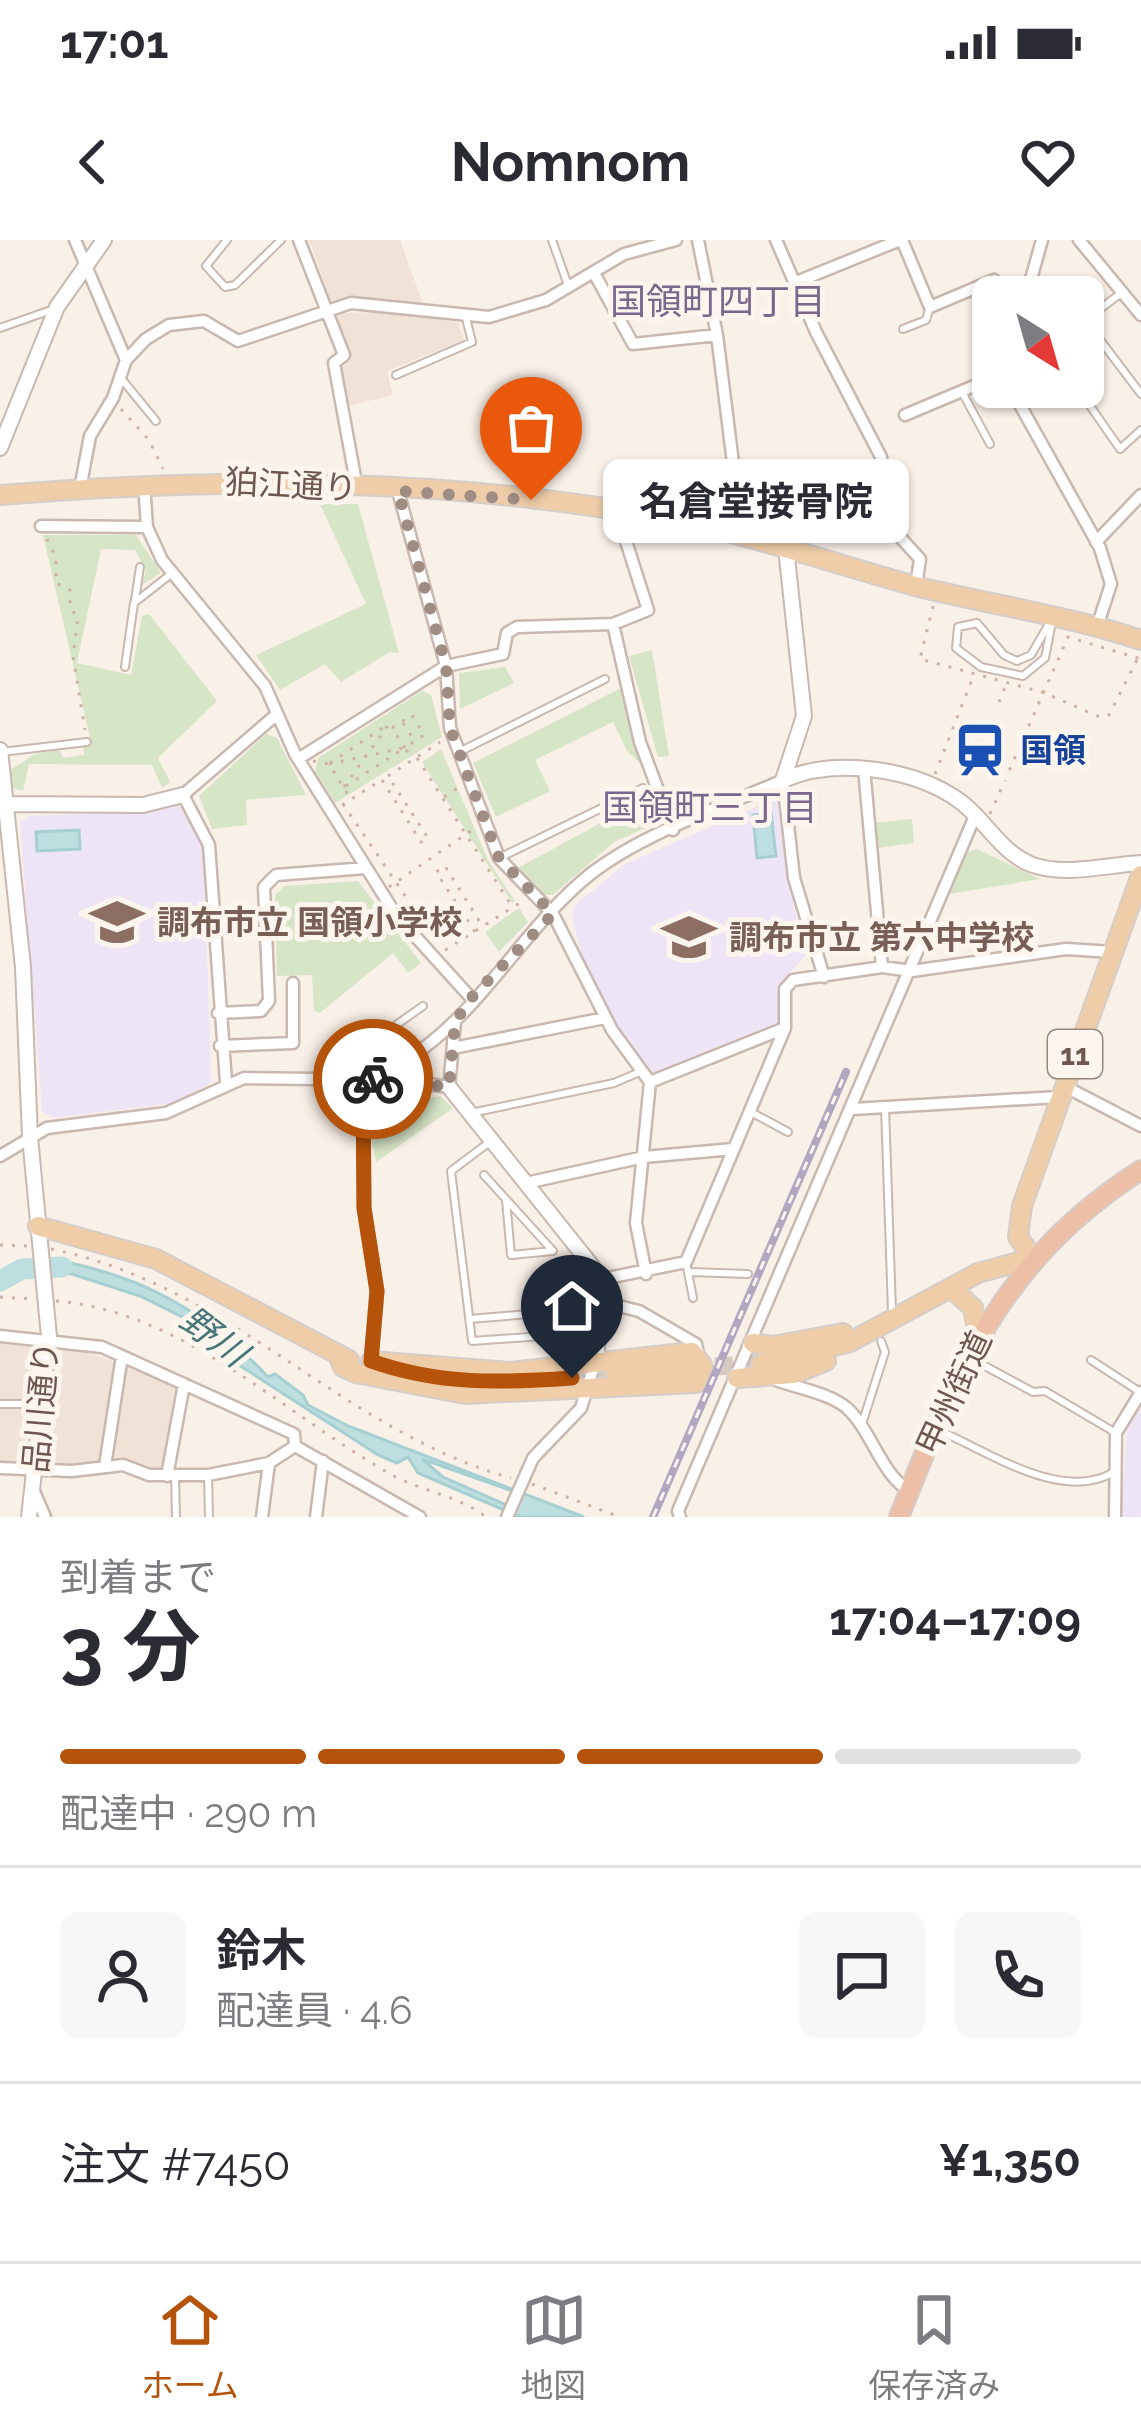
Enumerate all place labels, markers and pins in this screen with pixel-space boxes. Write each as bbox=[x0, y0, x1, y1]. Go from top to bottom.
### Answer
pin bbox=[480, 377, 582, 500]
callout: 名倉堂接骨院 bbox=[603, 458, 909, 542]
station icon: 国領 bbox=[951, 721, 1009, 779]
place label: 国領 bbox=[1020, 731, 1086, 770]
school or university icon: 調布市立 国領小学校 bbox=[88, 893, 146, 951]
place label: 調布市立 国領小学校 bbox=[157, 903, 462, 942]
school or university icon: 調布市立 第六中学校 bbox=[660, 908, 718, 966]
place label: 調布市立 第六中学校 bbox=[729, 918, 1034, 957]
pin bbox=[521, 1255, 623, 1378]

